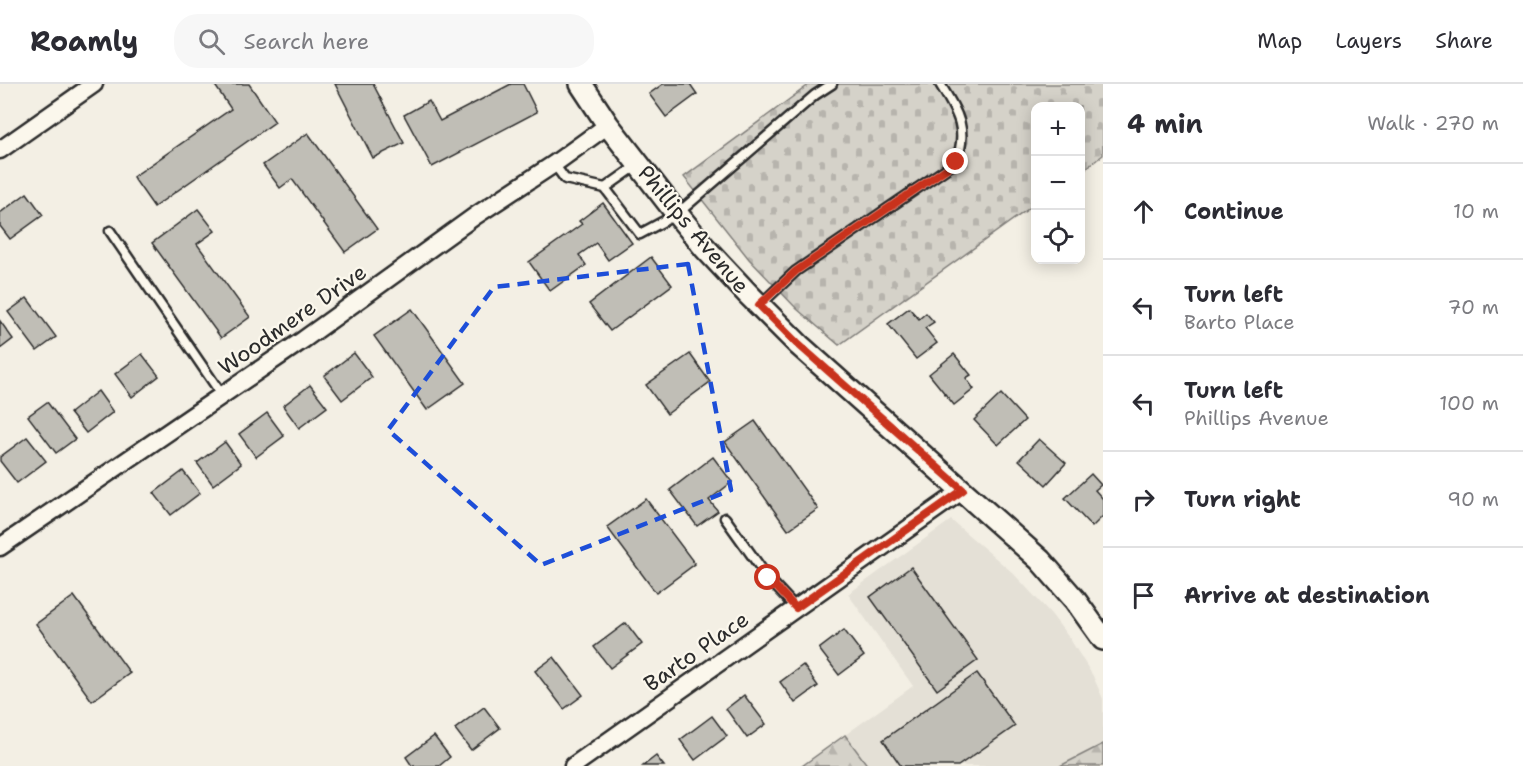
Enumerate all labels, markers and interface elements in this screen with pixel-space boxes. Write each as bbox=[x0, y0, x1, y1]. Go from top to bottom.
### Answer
search box bbox=[174, 14, 594, 68]
text: Roamly bbox=[30, 22, 138, 60]
icon: search bbox=[195, 25, 228, 58]
text: Search here bbox=[243, 27, 369, 56]
text: Map bbox=[1257, 27, 1302, 55]
text: Layers bbox=[1335, 27, 1402, 55]
text: Share bbox=[1435, 27, 1493, 55]
map controls bbox=[1031, 102, 1085, 264]
button: + bbox=[1031, 102, 1085, 156]
text: 4 min bbox=[1127, 106, 1203, 141]
text: Walk · 270 m bbox=[1367, 110, 1499, 136]
route end bbox=[942, 148, 968, 174]
button: − bbox=[1031, 156, 1085, 210]
street label: Phillips Avenue bbox=[631, 159, 756, 300]
icon: ahead bbox=[1127, 195, 1160, 228]
text: Continue bbox=[1184, 197, 1284, 226]
text: 10 m bbox=[1453, 198, 1499, 224]
button: locate bbox=[1031, 210, 1085, 264]
street label: Woodmere Drive bbox=[212, 257, 372, 381]
text: Turn left bbox=[1184, 280, 1283, 309]
icon: left bbox=[1127, 291, 1160, 324]
text: 70 m bbox=[1447, 294, 1499, 320]
text: Barto Place bbox=[1184, 309, 1295, 335]
text: Turn left bbox=[1184, 376, 1283, 405]
icon: left bbox=[1127, 387, 1160, 420]
text: 100 m bbox=[1439, 390, 1499, 416]
text: Phillips Avenue bbox=[1184, 405, 1329, 431]
icon: right bbox=[1127, 483, 1160, 516]
text: Turn right bbox=[1184, 485, 1301, 514]
text: 90 m bbox=[1447, 486, 1499, 512]
route start bbox=[754, 564, 780, 590]
icon: arrive bbox=[1127, 579, 1160, 612]
text: Arrive at destination bbox=[1184, 581, 1430, 610]
street label: Barto Place bbox=[638, 605, 754, 698]

